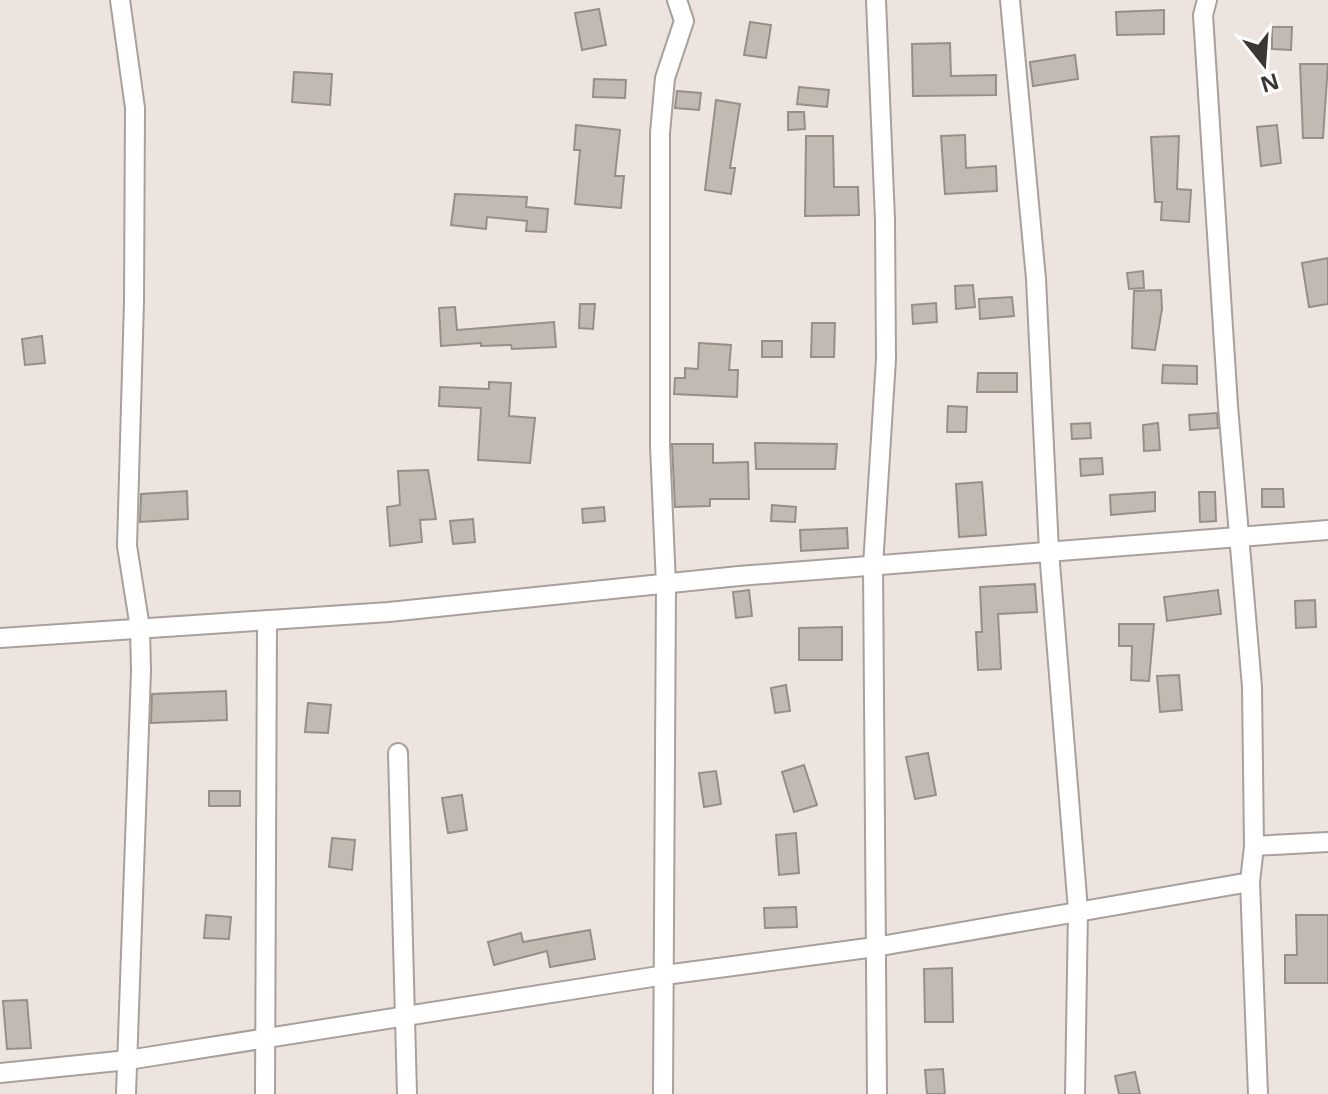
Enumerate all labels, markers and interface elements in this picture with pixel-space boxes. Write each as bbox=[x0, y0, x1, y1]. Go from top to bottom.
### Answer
north arrow bbox=[1224, 24, 1304, 104]
text: N bbox=[1257, 67, 1283, 101]

